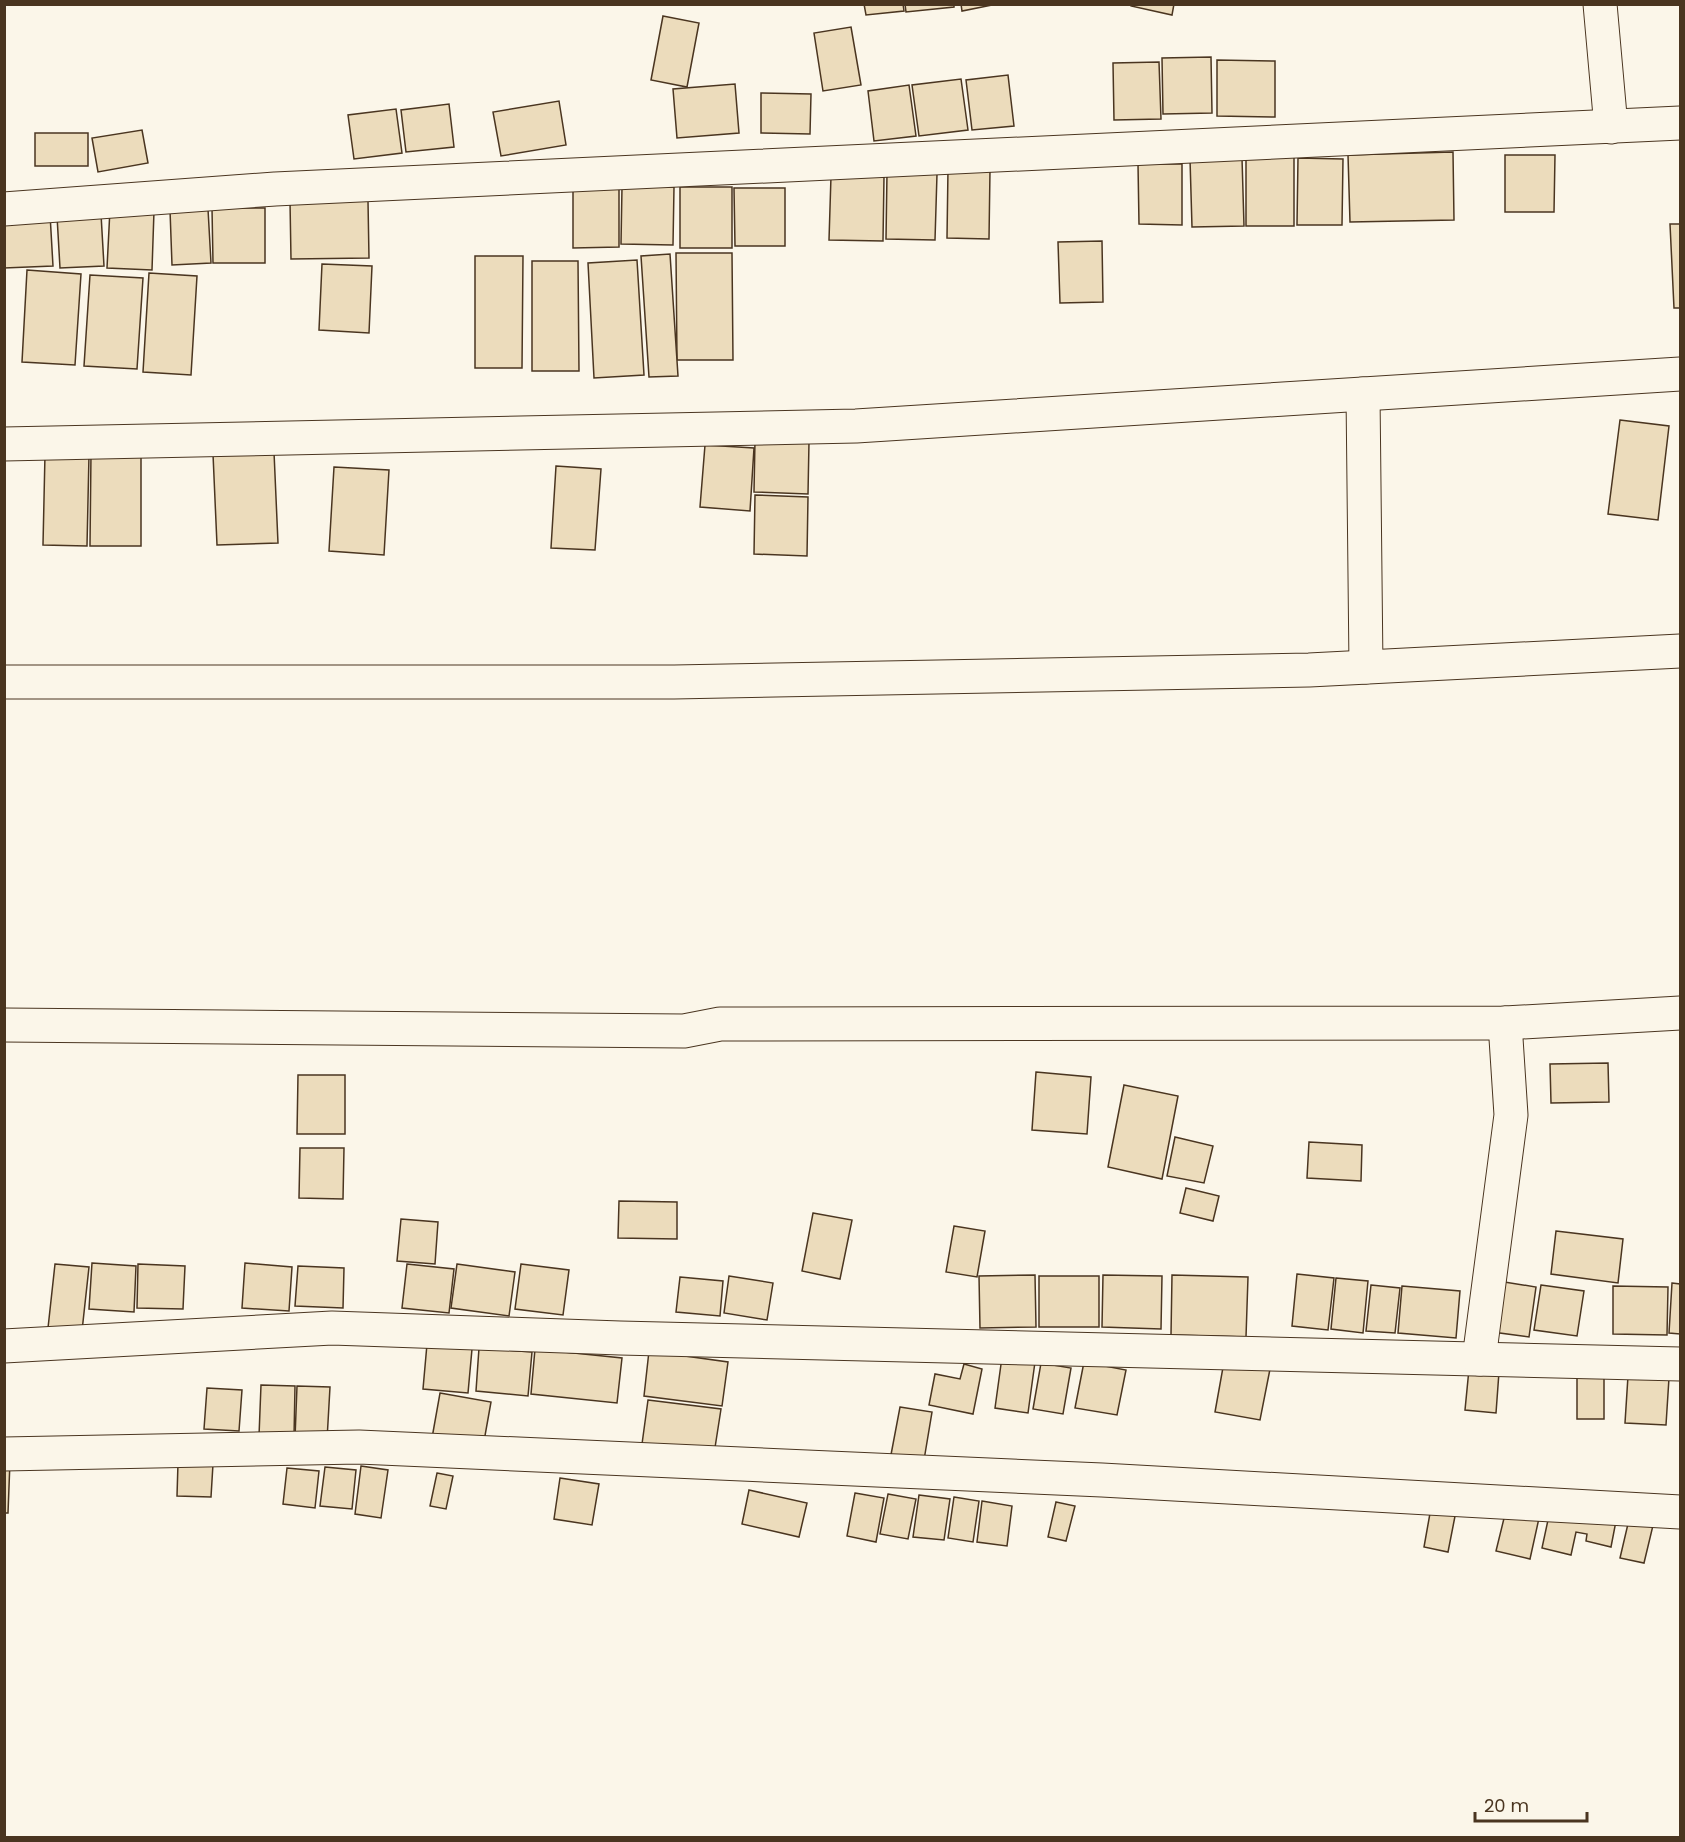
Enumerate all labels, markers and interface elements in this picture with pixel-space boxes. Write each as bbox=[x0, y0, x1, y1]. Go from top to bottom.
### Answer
scale bar bbox=[1475, 1785, 1588, 1823]
text: 20 m bbox=[1484, 1793, 1529, 1818]

